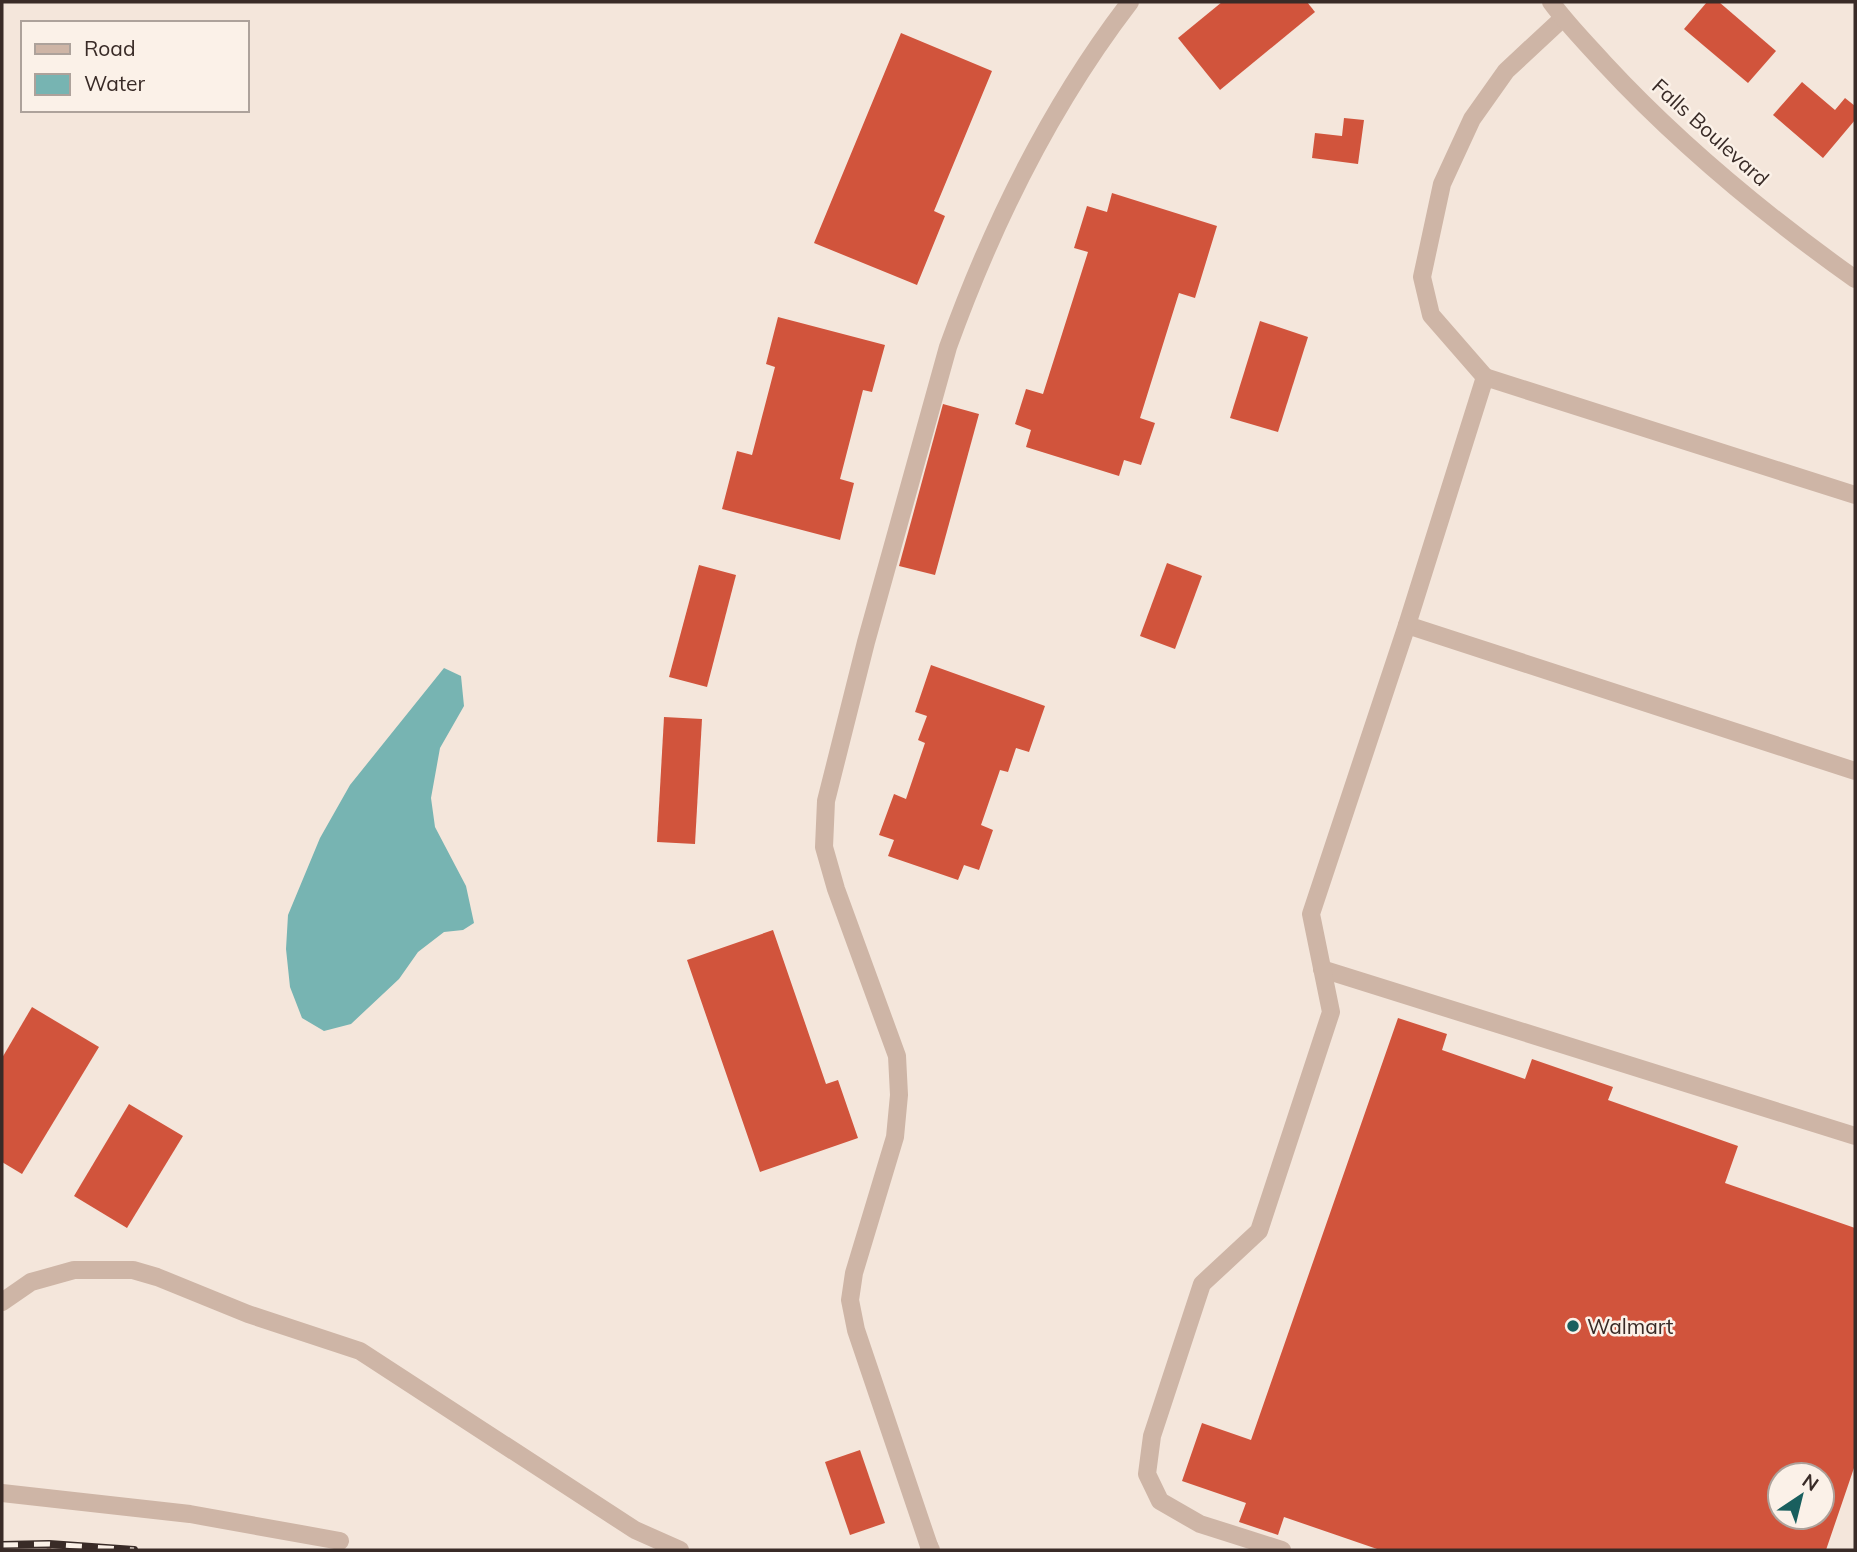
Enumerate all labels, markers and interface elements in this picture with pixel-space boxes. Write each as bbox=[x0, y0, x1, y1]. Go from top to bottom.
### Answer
legend bbox=[21, 21, 248, 112]
text: Road bbox=[84, 35, 135, 61]
text: Water bbox=[84, 70, 145, 96]
street label: Falls Boulevard bbox=[1647, 73, 1775, 191]
place label: Walmart bbox=[1587, 1313, 1673, 1339]
marker: Walmart bbox=[1565, 1318, 1581, 1334]
north arrow bbox=[1766, 1461, 1836, 1531]
text: N bbox=[1798, 1468, 1824, 1496]

